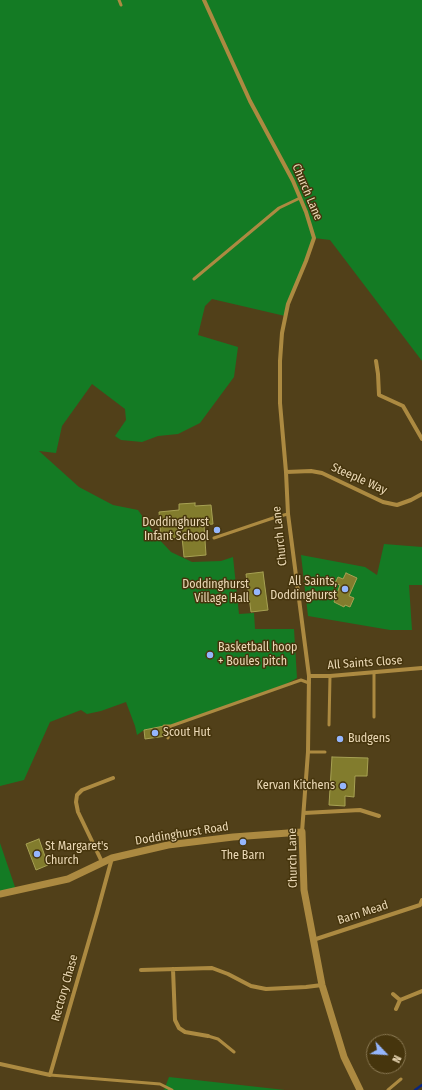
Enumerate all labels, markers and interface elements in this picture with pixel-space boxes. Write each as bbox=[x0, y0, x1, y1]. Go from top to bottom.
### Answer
street label: Church Lane bbox=[289, 162, 325, 222]
street label: Steeple Way bbox=[329, 460, 389, 498]
street label: Church Lane bbox=[270, 505, 290, 567]
place label: Doddinghurst Infant School bbox=[142, 516, 209, 544]
marker: Doddinghurst Infant School bbox=[212, 525, 222, 535]
place label: All Saints, Doddinghurst bbox=[270, 575, 337, 603]
place label: Doddinghurst Village Hall bbox=[182, 578, 249, 606]
marker: All Saints, Doddinghurst bbox=[340, 584, 350, 594]
marker: Doddinghurst Village Hall bbox=[252, 587, 262, 597]
place label: Basketball hoop + Boules pitch bbox=[218, 641, 297, 669]
marker: Basketball hoop + Boules pitch bbox=[205, 650, 215, 660]
street label: All Saints Close bbox=[327, 653, 403, 673]
place label: Scout Hut bbox=[163, 726, 211, 740]
marker: Scout Hut bbox=[150, 728, 160, 738]
place label: Budgens bbox=[348, 732, 390, 746]
marker: Budgens bbox=[335, 734, 345, 744]
place label: Kervan Kitchens bbox=[257, 779, 335, 793]
marker: Kervan Kitchens bbox=[338, 781, 348, 791]
street label: Doddinghurst Road bbox=[134, 819, 230, 849]
street label: Church Lane bbox=[285, 828, 301, 888]
marker: The Barn bbox=[238, 837, 248, 847]
place label: St Margaret's Church bbox=[45, 840, 108, 868]
marker: St Margaret's Church bbox=[32, 849, 42, 859]
place label: The Barn bbox=[221, 849, 265, 863]
street label: Barn Mead bbox=[336, 898, 390, 928]
street label: Rectory Chase bbox=[49, 953, 81, 1023]
north arrow bbox=[366, 1034, 406, 1074]
text: N bbox=[389, 1053, 404, 1065]

